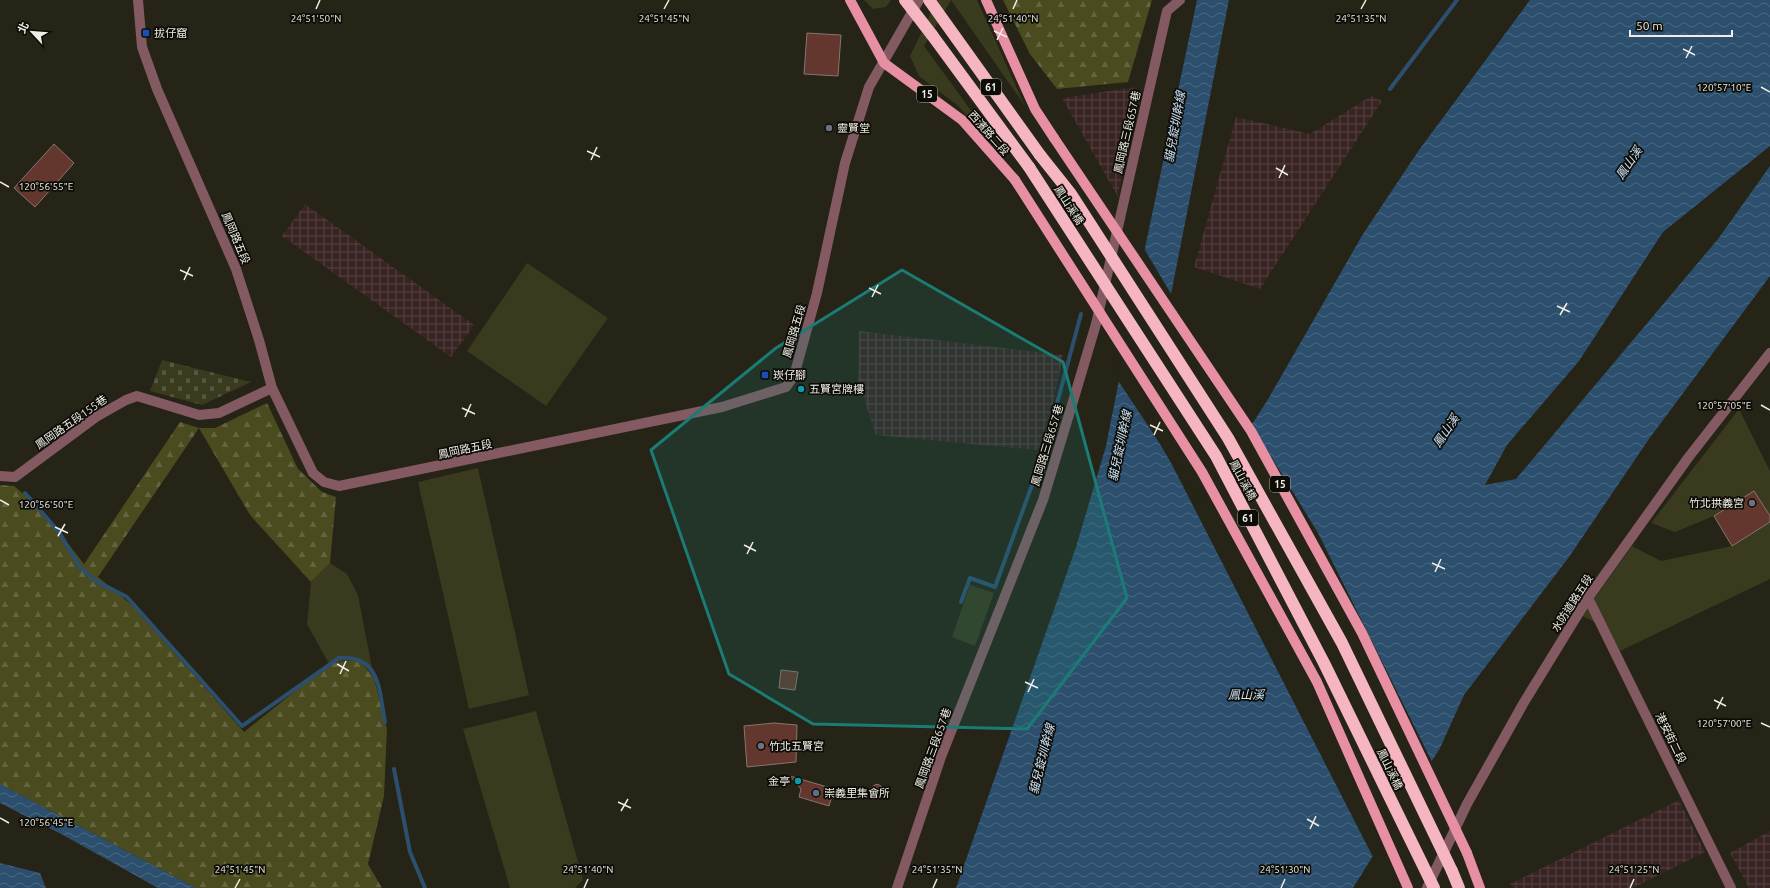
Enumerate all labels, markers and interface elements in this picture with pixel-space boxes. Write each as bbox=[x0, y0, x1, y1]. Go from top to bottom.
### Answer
north arrow bbox=[12, 12, 52, 52]
scale bar bbox=[1630, 12, 1732, 38]
text: 24°51'50"N bbox=[291, 13, 341, 24]
text: 24°51'45"N bbox=[639, 13, 689, 24]
text: 24°51'40"N bbox=[988, 13, 1038, 24]
text: 24°51'35"N bbox=[1336, 13, 1386, 24]
text: 50 m bbox=[1636, 19, 1663, 32]
text: 北 bbox=[15, 20, 31, 35]
place label: 拔仔窟 bbox=[154, 27, 187, 39]
marker: 拔仔窟 bbox=[141, 28, 151, 38]
road number: 61 bbox=[981, 79, 1001, 95]
text: 120°57'10"E bbox=[1697, 82, 1752, 93]
road number: 15 bbox=[917, 86, 937, 102]
water label: 貓兒錠圳幹線 bbox=[1162, 88, 1188, 164]
street label: 鳳岡路三段657巷 bbox=[1112, 89, 1142, 175]
street label: 西濱路二段 bbox=[966, 109, 1012, 157]
place label: 靈賢堂 bbox=[837, 122, 870, 134]
marker: 靈賢堂 bbox=[824, 123, 834, 133]
water label: 鳳山溪 bbox=[1613, 143, 1645, 181]
text: 120°56'55"E bbox=[19, 181, 74, 192]
street label: 鳳山溪橋 bbox=[1052, 183, 1086, 227]
street label: 鳳岡路五段 bbox=[220, 210, 252, 266]
street label: 鳳岡路五段 bbox=[781, 303, 807, 359]
place label: 崁仔腳 bbox=[773, 369, 806, 381]
marker: 崁仔腳 bbox=[760, 370, 770, 380]
place label: 五賢宮牌樓 bbox=[809, 383, 864, 395]
marker: 五賢宮牌樓 bbox=[796, 384, 806, 394]
street label: 鳳岡路五段155巷 bbox=[33, 393, 109, 451]
text: 120°57'05"E bbox=[1697, 400, 1752, 411]
street label: 鳳岡路三段657巷 bbox=[1029, 403, 1065, 487]
water label: 貓兒錠圳幹線 bbox=[1106, 407, 1134, 482]
water label: 鳳山溪 bbox=[1430, 411, 1462, 449]
street label: 鳳岡路五段 bbox=[437, 437, 493, 461]
street label: 鳳山溪橋 bbox=[1227, 458, 1259, 502]
road number: 15 bbox=[1270, 476, 1290, 492]
place label: 竹北拱義宮 bbox=[1689, 497, 1744, 509]
marker: 竹北拱義宮 bbox=[1747, 498, 1757, 508]
text: 120°56'50"E bbox=[19, 499, 74, 510]
road number: 61 bbox=[1238, 510, 1258, 526]
street label: 水防道路五段 bbox=[1549, 572, 1595, 634]
water label: 鳳山溪 bbox=[1228, 688, 1266, 701]
street label: 鳳岡路三段657巷 bbox=[913, 706, 953, 790]
street label: 港安街二段 bbox=[1654, 711, 1688, 765]
text: 120°57'00"E bbox=[1697, 718, 1752, 729]
water label: 貓兒錠圳幹線 bbox=[1026, 720, 1057, 795]
place label: 竹北五賢宮 bbox=[769, 740, 824, 752]
marker: 竹北五賢宮 bbox=[756, 741, 766, 751]
street label: 鳳山溪橋 bbox=[1375, 747, 1405, 791]
place label: 金亭 bbox=[768, 775, 790, 787]
marker: 金亭 bbox=[793, 776, 803, 786]
place label: 崇義里集會所 bbox=[824, 787, 890, 799]
marker: 崇義里集會所 bbox=[811, 788, 821, 798]
text: 120°56'45"E bbox=[19, 817, 74, 828]
text: 24°51'45"N bbox=[215, 864, 265, 875]
text: 24°51'40"N bbox=[563, 864, 613, 875]
text: 24°51'35"N bbox=[912, 864, 962, 875]
text: 24°51'30"N bbox=[1260, 864, 1310, 875]
text: 24°51'25"N bbox=[1609, 864, 1659, 875]

